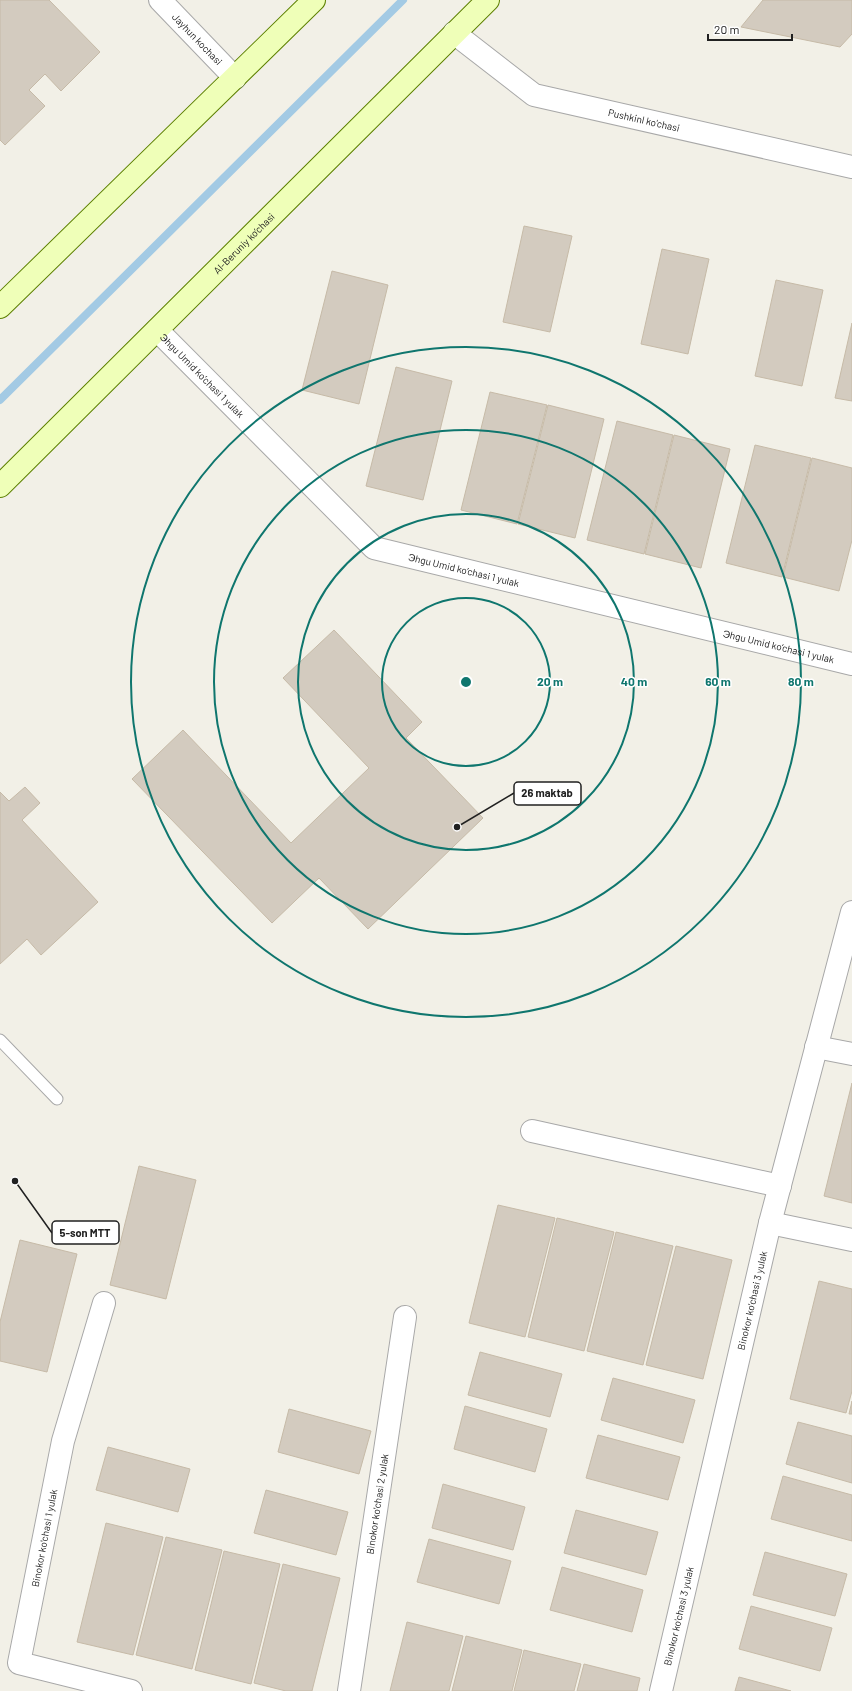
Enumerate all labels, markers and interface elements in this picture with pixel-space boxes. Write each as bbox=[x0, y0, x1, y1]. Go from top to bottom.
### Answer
street label: Jayhun kochasi bbox=[170, 11, 225, 67]
scale bar bbox=[708, 16, 792, 42]
text: 20 m bbox=[714, 22, 740, 36]
street label: Pushkinl ko'chasi bbox=[607, 106, 681, 134]
street label: Al-Beruniy ko’chasi bbox=[211, 210, 277, 276]
street label: Эhgu Umid ko’chasi 1 yulak bbox=[158, 331, 247, 420]
street label: Эhgu Umid ko’chasi 1 yulak bbox=[407, 551, 521, 589]
street label: Эhgu Umid ko’chasi 1 yulak bbox=[722, 627, 835, 665]
text: 20 m bbox=[537, 674, 563, 688]
text: 40 m bbox=[621, 674, 647, 688]
text: 60 m bbox=[705, 674, 731, 688]
text: 80 m bbox=[788, 674, 814, 688]
centre of rings bbox=[459, 675, 473, 689]
callout: 26 maktab bbox=[514, 782, 581, 805]
text: 26 maktab bbox=[521, 786, 573, 799]
callout: 5-son MTT bbox=[52, 1221, 119, 1244]
text: 5-son MTT bbox=[59, 1226, 111, 1239]
street label: Binokor ko'chasi 3 yulak bbox=[735, 1250, 769, 1351]
street label: Binokor ko'chasi 2 yulak bbox=[364, 1453, 390, 1555]
street label: Binokor ko'chasi 1 yulak bbox=[29, 1488, 59, 1588]
street label: Binokor ko'chasi 3 yulak bbox=[661, 1565, 696, 1667]

